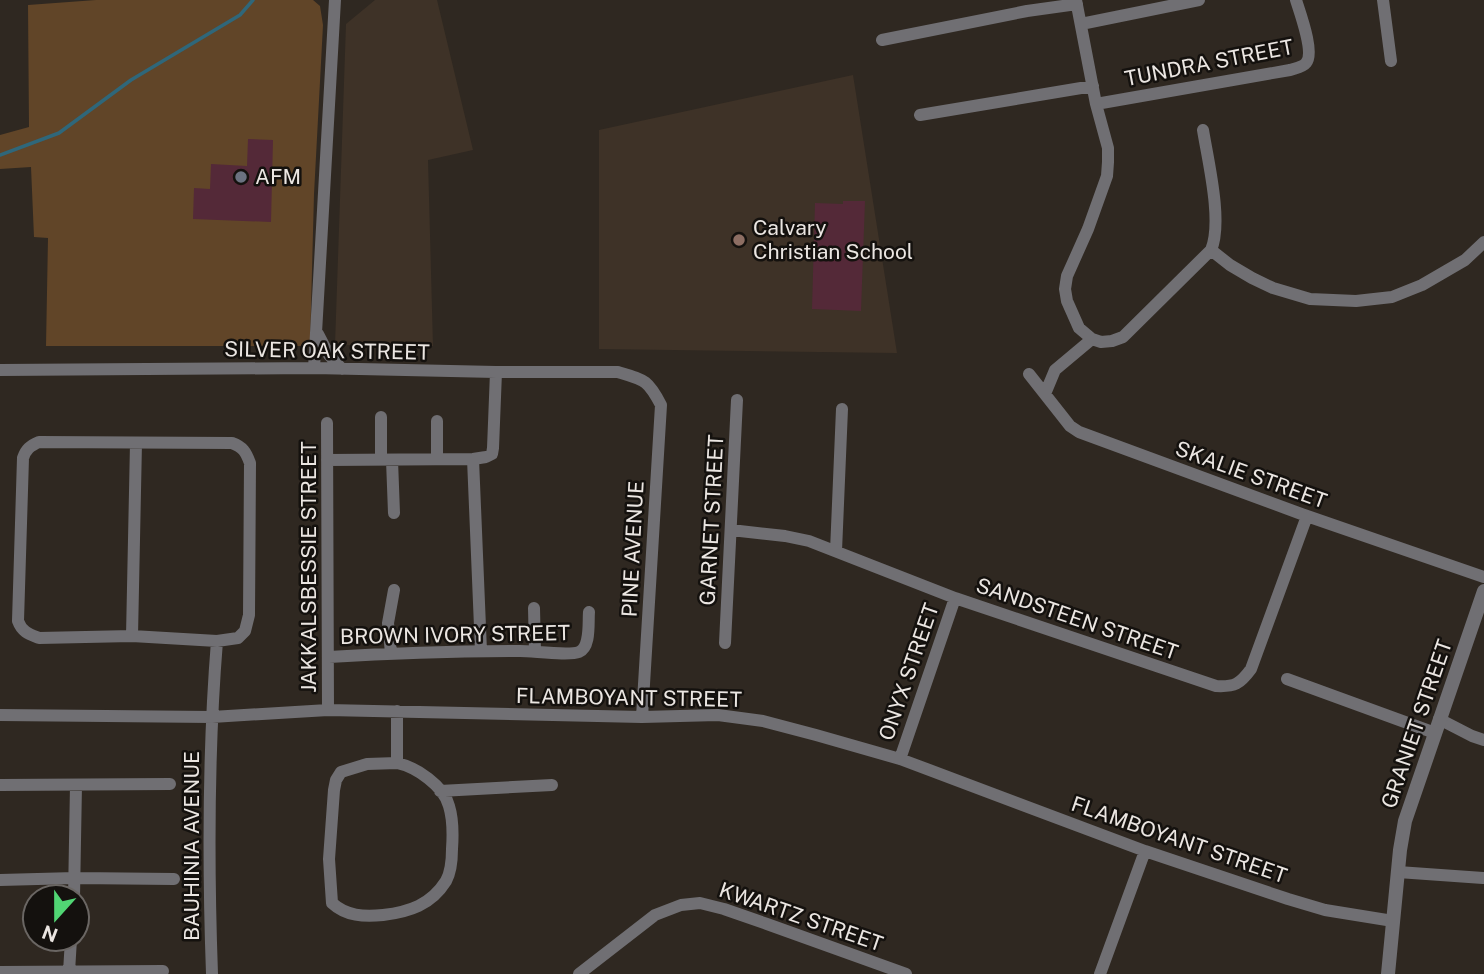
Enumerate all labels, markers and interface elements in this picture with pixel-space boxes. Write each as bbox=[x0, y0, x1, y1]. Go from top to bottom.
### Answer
street label: TUNDRA STREET bbox=[1122, 34, 1295, 91]
place label: AFM bbox=[255, 164, 301, 189]
marker: AFM bbox=[233, 169, 249, 185]
place label: Calvary Christian School bbox=[753, 215, 913, 264]
marker: Calvary Christian School bbox=[731, 232, 747, 248]
street label: SILVER OAK STREET bbox=[224, 336, 430, 365]
street label: GARNET STREET bbox=[695, 434, 728, 606]
street label: SKALIE STREET bbox=[1172, 436, 1330, 513]
street label: JAKKALSBESSIE STREET bbox=[296, 441, 321, 693]
street label: PINE AVENUE bbox=[616, 480, 649, 618]
street label: SANDSTEEN STREET bbox=[973, 572, 1181, 665]
street label: ONYX STREET bbox=[873, 600, 944, 744]
street label: BROWN IVORY STREET bbox=[340, 620, 570, 649]
street label: GRANIET STREET bbox=[1376, 636, 1457, 811]
street label: FLAMBOYANT STREET bbox=[516, 683, 742, 712]
street label: BAUHINIA AVENUE bbox=[179, 751, 204, 941]
street label: FLAMBOYANT STREET bbox=[1068, 791, 1290, 888]
street label: KWARTZ STREET bbox=[716, 877, 886, 956]
north arrow bbox=[21, 883, 91, 953]
text: N bbox=[39, 921, 61, 947]

